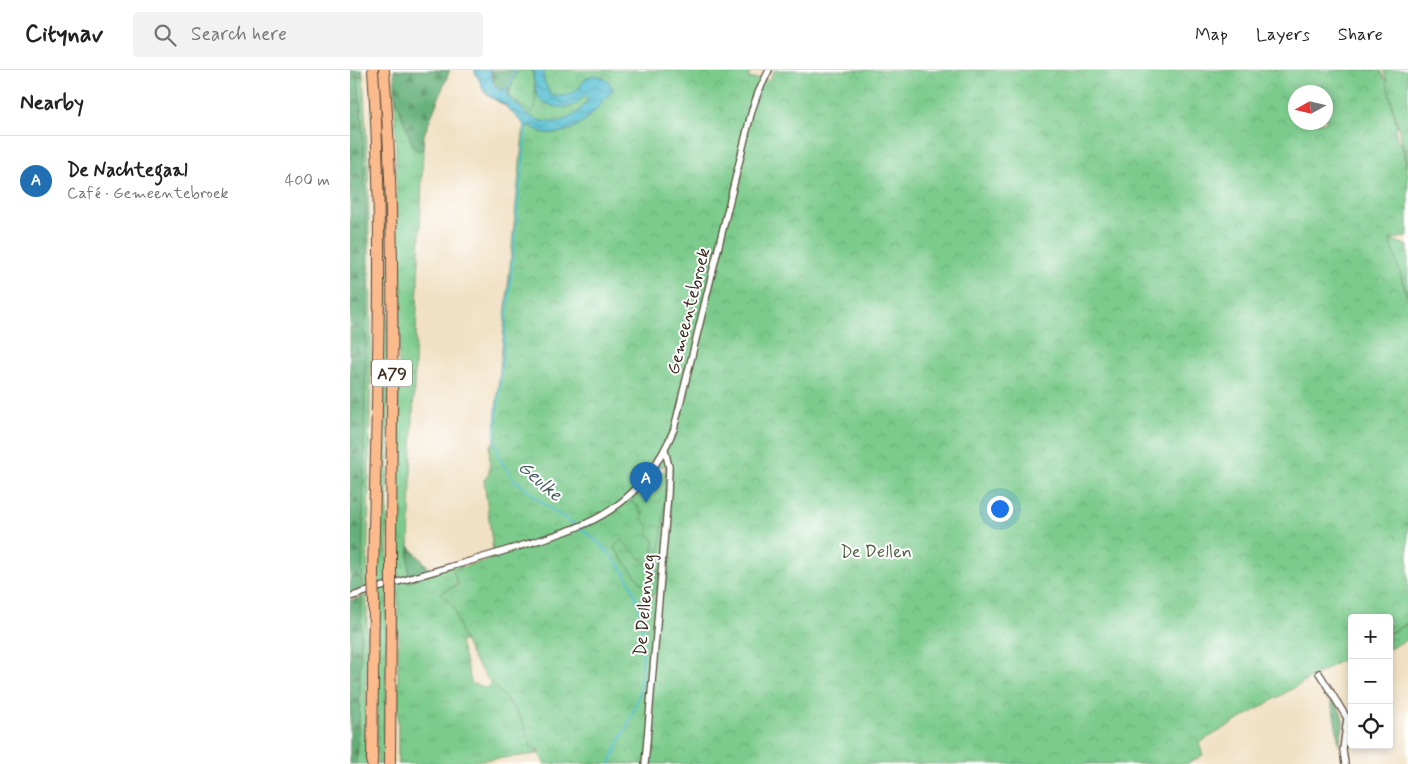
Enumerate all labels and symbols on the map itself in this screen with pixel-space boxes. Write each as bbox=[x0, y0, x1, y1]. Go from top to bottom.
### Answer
north arrow bbox=[1288, 85, 1333, 130]
street label: Gemeentebroek bbox=[662, 245, 716, 377]
road number: A79 bbox=[372, 360, 412, 386]
water label: Geulke bbox=[512, 455, 568, 508]
pin: A bbox=[630, 462, 662, 503]
your location bbox=[987, 496, 1013, 522]
park label: De Dellen bbox=[840, 540, 912, 564]
street label: De Dellenweg bbox=[629, 553, 661, 657]

